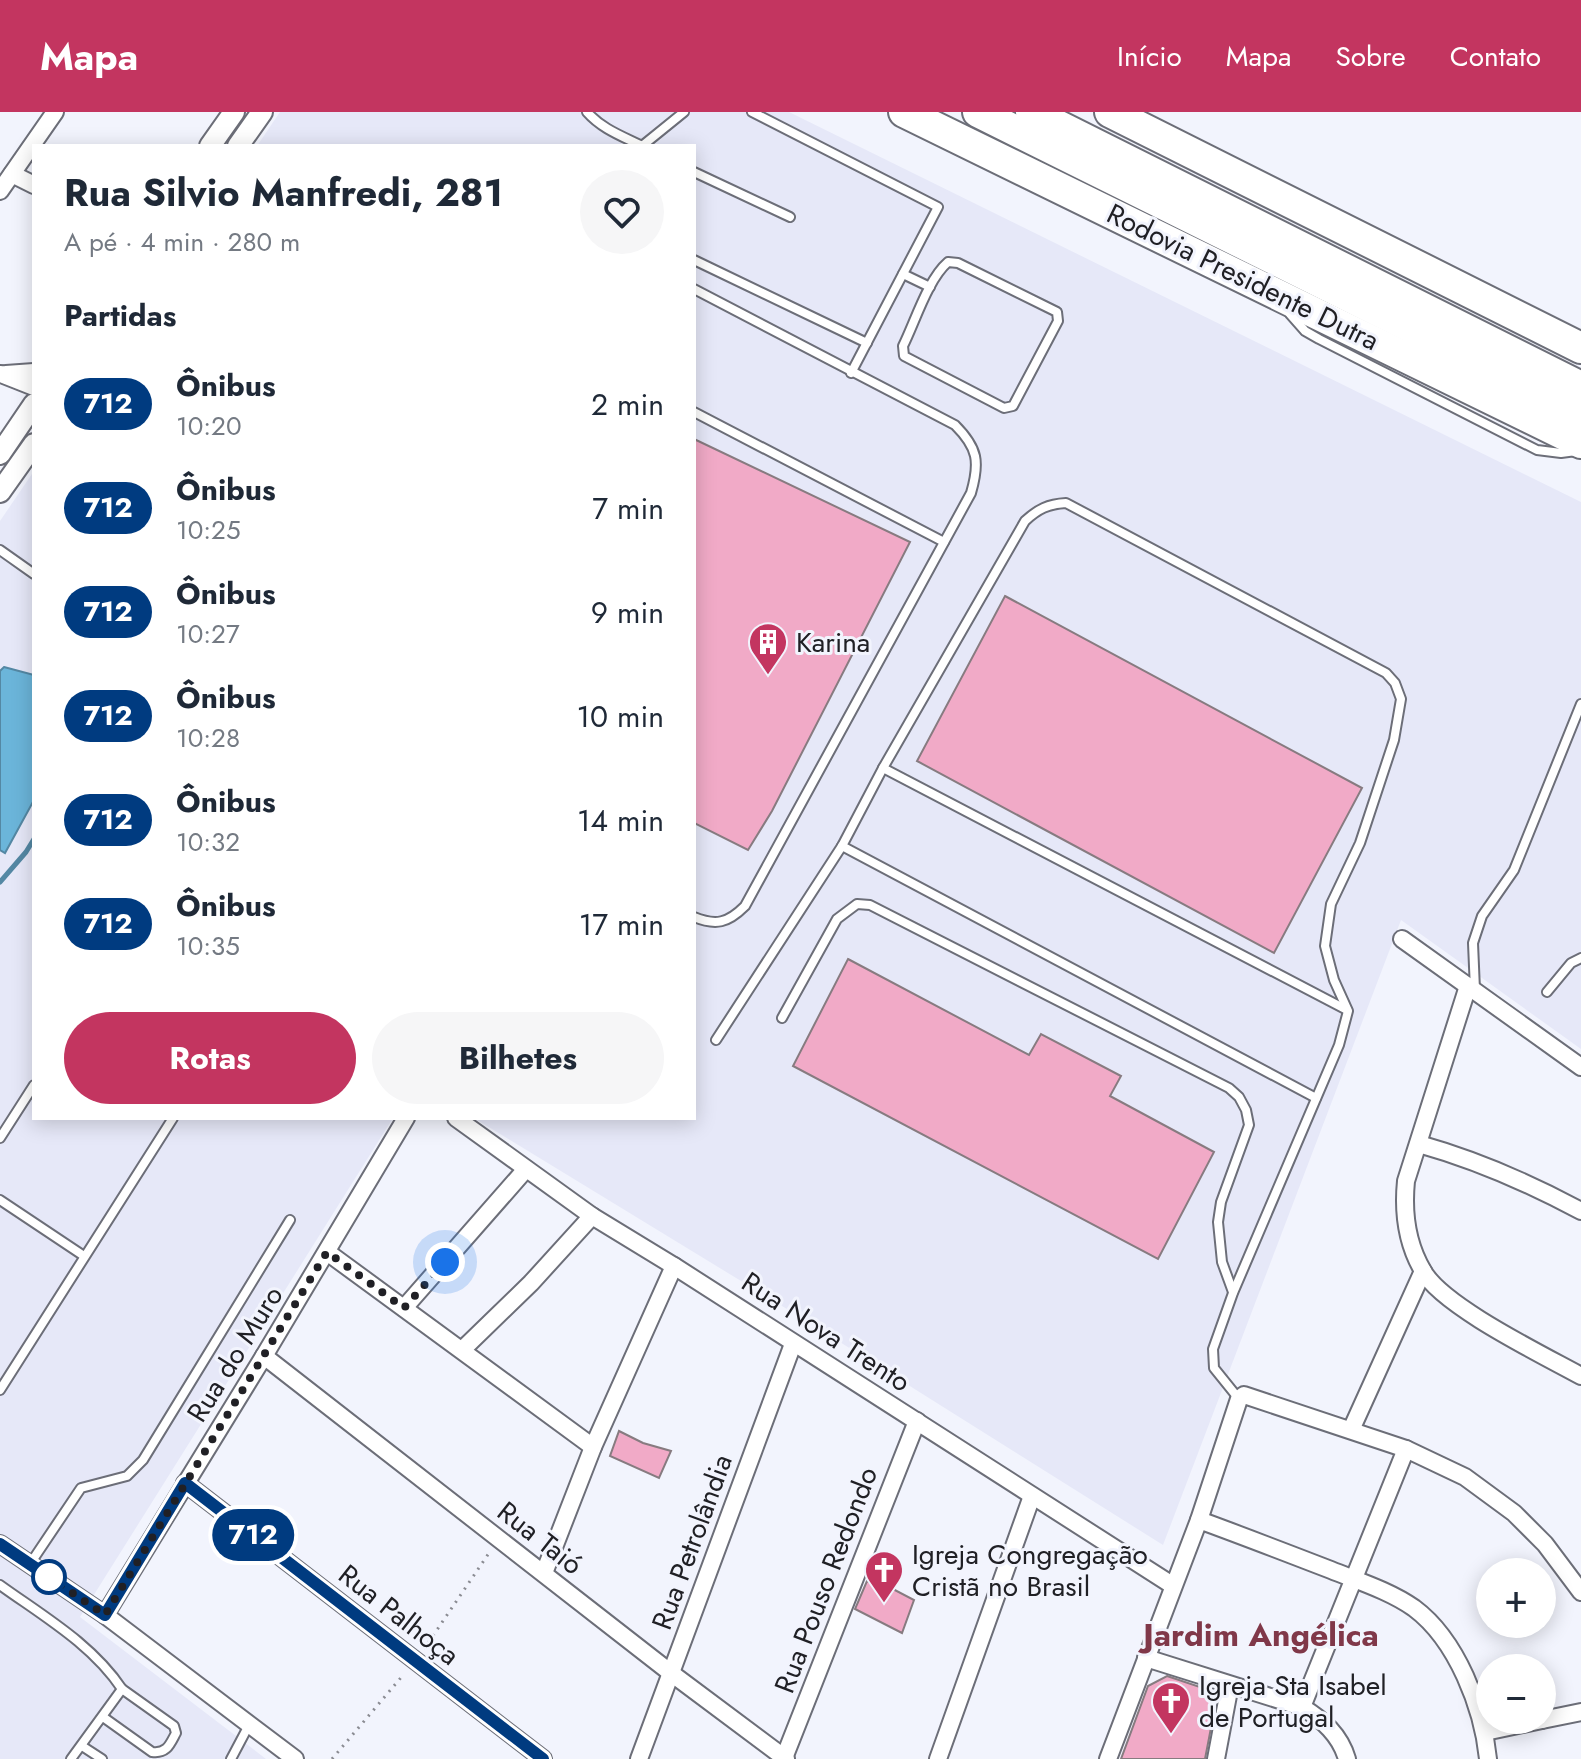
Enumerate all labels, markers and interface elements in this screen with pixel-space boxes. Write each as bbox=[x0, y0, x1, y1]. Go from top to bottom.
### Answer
text: Mapa bbox=[40, 29, 138, 84]
text: Início bbox=[1117, 36, 1182, 77]
text: Mapa bbox=[1226, 36, 1291, 77]
text: Sobre bbox=[1335, 36, 1406, 77]
text: Contato bbox=[1450, 36, 1541, 77]
text: Rua Silvio Manfredi, 281 bbox=[64, 165, 503, 220]
button: heart bbox=[580, 170, 664, 254]
street label: Rodovia Presidente Dutra bbox=[1100, 193, 1386, 361]
text: A pé · 4 min · 280 m bbox=[64, 223, 300, 261]
text: Partidas bbox=[64, 294, 176, 337]
text: Ônibus bbox=[176, 364, 276, 407]
text: 712 bbox=[83, 383, 133, 424]
text: 2 min bbox=[591, 383, 664, 426]
text: 10:20 bbox=[176, 407, 242, 445]
text: Ônibus bbox=[176, 468, 276, 511]
text: 712 bbox=[83, 487, 133, 528]
text: 7 min bbox=[592, 487, 664, 530]
text: 10:25 bbox=[176, 511, 241, 549]
text: Ônibus bbox=[176, 572, 276, 615]
text: 712 bbox=[83, 591, 133, 632]
text: 9 min bbox=[591, 591, 664, 634]
text: 10:27 bbox=[176, 615, 240, 653]
building icon: Karina bbox=[747, 621, 789, 676]
place label: Karina bbox=[796, 622, 870, 663]
text: Ônibus bbox=[176, 676, 276, 719]
text: 712 bbox=[83, 695, 133, 736]
text: 10 min bbox=[577, 695, 664, 738]
text: 10:28 bbox=[176, 719, 240, 757]
text: Ônibus bbox=[176, 780, 276, 823]
text: 712 bbox=[83, 799, 133, 840]
text: 14 min bbox=[577, 799, 664, 842]
text: 10:32 bbox=[176, 823, 240, 861]
text: Ônibus bbox=[176, 884, 276, 927]
text: 712 bbox=[83, 903, 133, 944]
text: 17 min bbox=[579, 903, 664, 946]
text: 10:35 bbox=[176, 927, 240, 965]
button: Rotas bbox=[64, 1012, 356, 1104]
button: Bilhetes bbox=[372, 1012, 664, 1104]
your location bbox=[425, 1242, 465, 1282]
street label: Rua Nova Trento bbox=[733, 1262, 919, 1402]
street label: Rua do Muro bbox=[177, 1278, 293, 1430]
street label: Rua Petrolândia bbox=[641, 1449, 743, 1635]
street label: Rua Pouso Redondo bbox=[764, 1461, 888, 1699]
street label: Rua Taió bbox=[489, 1492, 591, 1584]
line badge: 712 bbox=[207, 1509, 299, 1561]
text: 712 bbox=[228, 1514, 278, 1555]
place label: Igreja Congregação Cristã no Brasil bbox=[912, 1534, 1148, 1607]
church icon: Igreja Congregação Cristã no Brasil bbox=[863, 1549, 905, 1604]
street label: Rua Palhoça bbox=[330, 1555, 468, 1675]
map controls bbox=[1476, 1558, 1556, 1734]
button: + bbox=[1476, 1558, 1556, 1638]
unlabelled marker bbox=[32, 1560, 66, 1594]
district label: Jardim Angélica bbox=[1137, 1612, 1379, 1658]
button: − bbox=[1476, 1654, 1556, 1734]
place label: Igreja Sta Isabel de Portugal bbox=[1199, 1665, 1387, 1738]
church icon: Igreja Sta Isabel de Portugal bbox=[1150, 1680, 1192, 1735]

